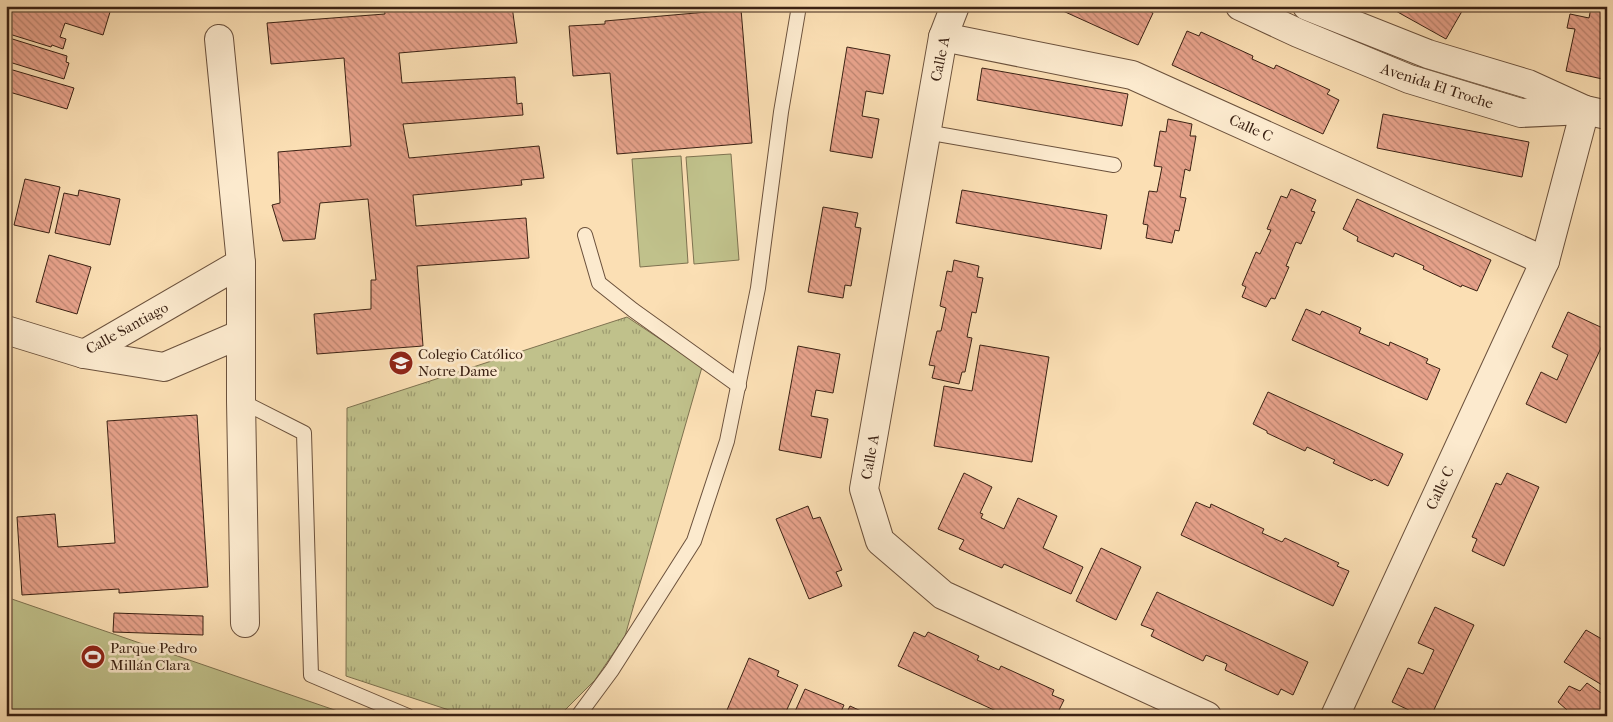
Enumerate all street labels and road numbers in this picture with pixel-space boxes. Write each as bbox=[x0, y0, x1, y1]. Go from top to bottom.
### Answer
street label: Calle A bbox=[926, 35, 954, 83]
street label: Avenida El Troche bbox=[1378, 59, 1496, 113]
street label: Calle C bbox=[1226, 110, 1276, 146]
street label: Calle Santiago bbox=[83, 298, 172, 358]
street label: Calle A bbox=[857, 433, 883, 481]
street label: Calle C bbox=[1422, 463, 1458, 513]

